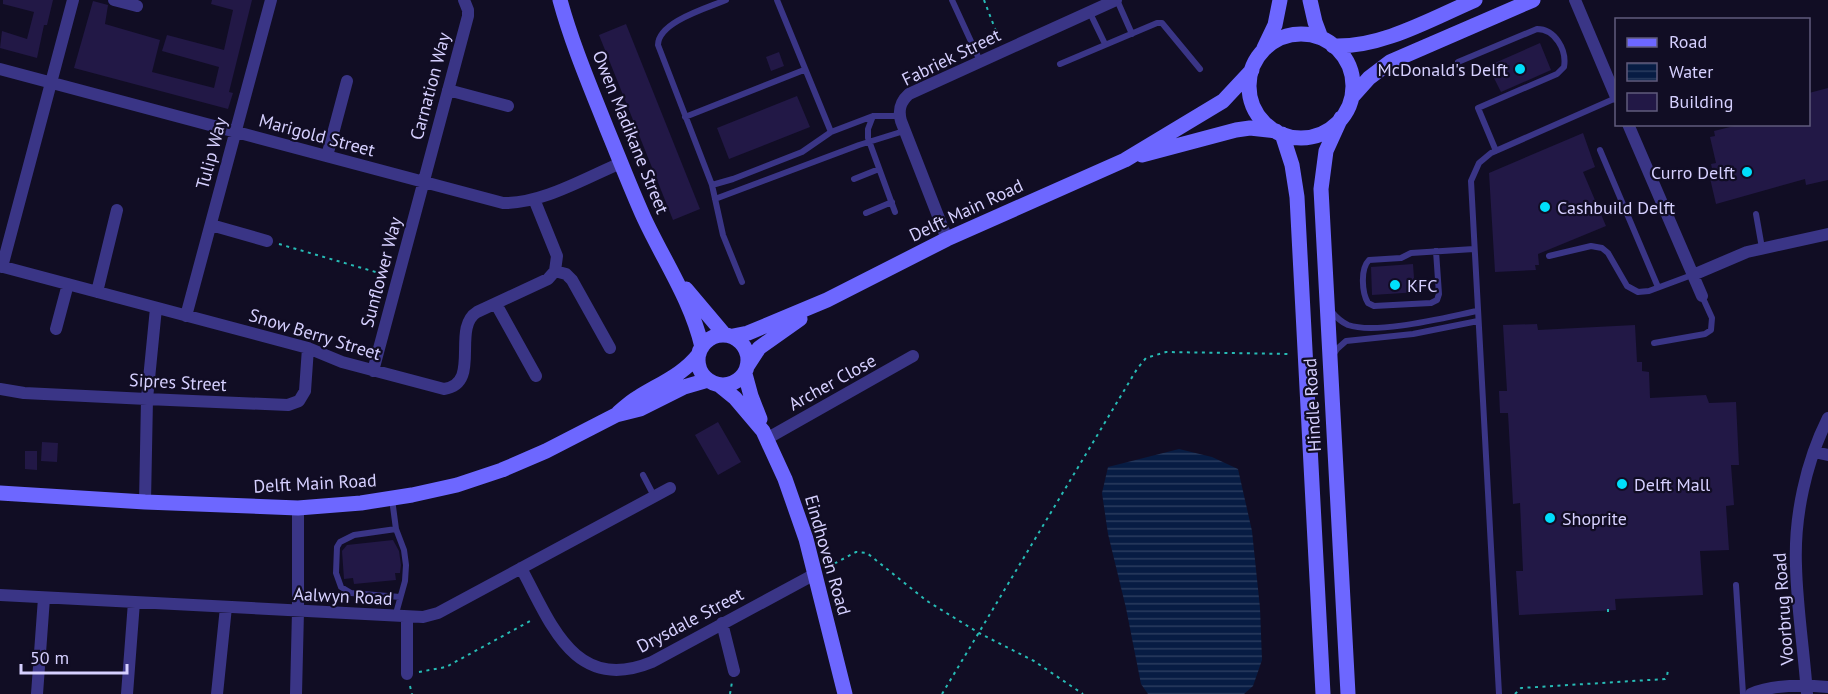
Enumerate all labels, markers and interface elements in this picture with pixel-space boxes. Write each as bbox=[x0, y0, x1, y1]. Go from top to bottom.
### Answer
legend bbox=[1615, 18, 1810, 126]
street label: Fabriek Street bbox=[898, 23, 1004, 91]
street label: Carnation Way bbox=[405, 29, 456, 142]
text: Road bbox=[1669, 30, 1707, 53]
street label: Owen Madikane Street bbox=[588, 47, 674, 217]
place label: McDonald's Delft bbox=[1378, 58, 1508, 81]
text: Water bbox=[1669, 60, 1713, 83]
marker: McDonald's Delft bbox=[1513, 62, 1527, 76]
text: Building bbox=[1669, 90, 1733, 113]
street label: Marigold Street bbox=[256, 108, 378, 162]
street label: Tulip Way bbox=[190, 114, 232, 192]
place label: Curro Delft bbox=[1651, 161, 1735, 184]
marker: Curro Delft bbox=[1740, 165, 1754, 179]
street label: Delft Main Road bbox=[905, 174, 1027, 246]
place label: Cashbuild Delft bbox=[1557, 196, 1675, 219]
marker: Cashbuild Delft bbox=[1538, 200, 1552, 214]
street label: Sunflower Way bbox=[355, 214, 407, 330]
place label: KFC bbox=[1407, 274, 1438, 297]
marker: KFC bbox=[1388, 278, 1402, 292]
street label: Snow Berry Street bbox=[246, 303, 384, 365]
street label: Archer Close bbox=[784, 349, 880, 415]
street label: Hindle Road bbox=[1298, 358, 1326, 452]
street label: Sipres Street bbox=[129, 368, 227, 396]
street label: Delft Main Road bbox=[253, 468, 377, 498]
place label: Delft Mall bbox=[1634, 473, 1711, 496]
marker: Delft Mall bbox=[1615, 477, 1629, 491]
street label: Eindhoven Road bbox=[800, 492, 856, 618]
place label: Shoprite bbox=[1562, 507, 1627, 530]
marker: Shoprite bbox=[1543, 511, 1557, 525]
street label: Voorbrug Road bbox=[1768, 552, 1798, 667]
street label: Aalwyn Road bbox=[293, 582, 393, 610]
street label: Drysdale Street bbox=[633, 582, 747, 658]
scale bar bbox=[21, 637, 128, 675]
text: 50 m bbox=[30, 646, 69, 669]

